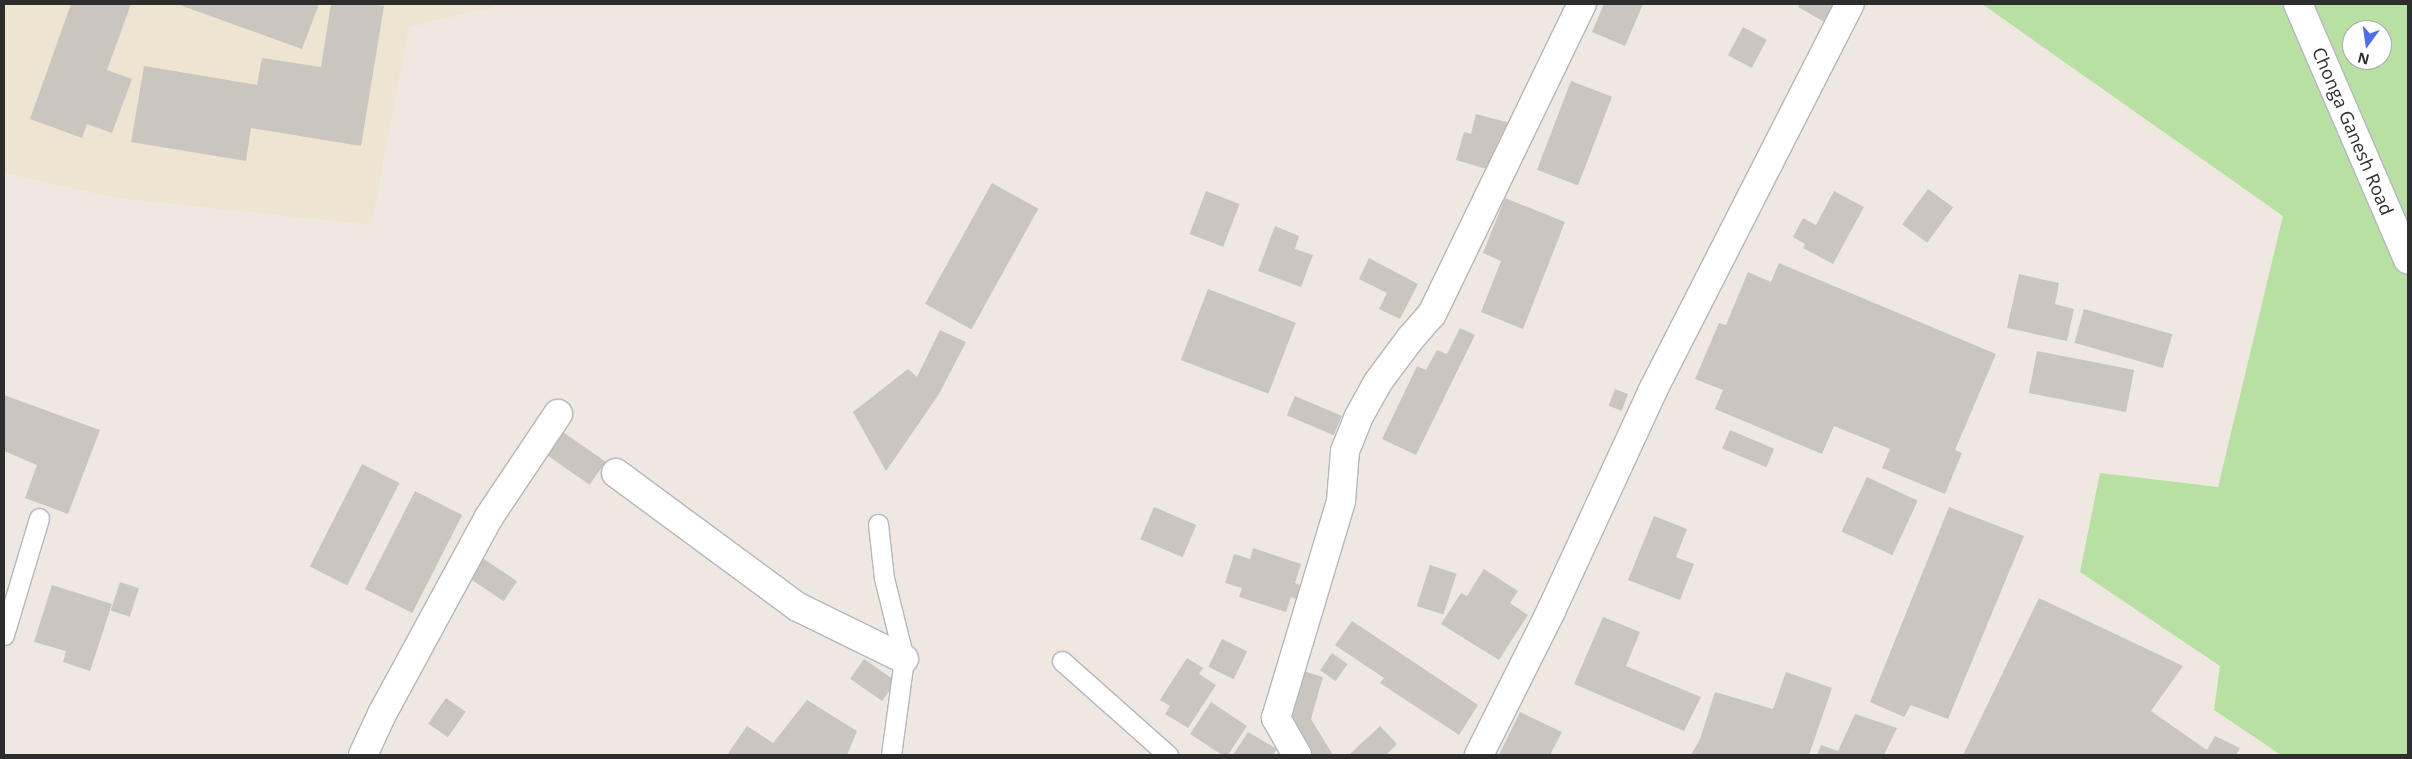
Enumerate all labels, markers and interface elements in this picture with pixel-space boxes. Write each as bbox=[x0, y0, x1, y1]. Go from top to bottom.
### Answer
north arrow bbox=[2342, 20, 2392, 70]
street label: Chonga Ganesh Road bbox=[2308, 44, 2398, 218]
text: N bbox=[2356, 48, 2371, 70]

